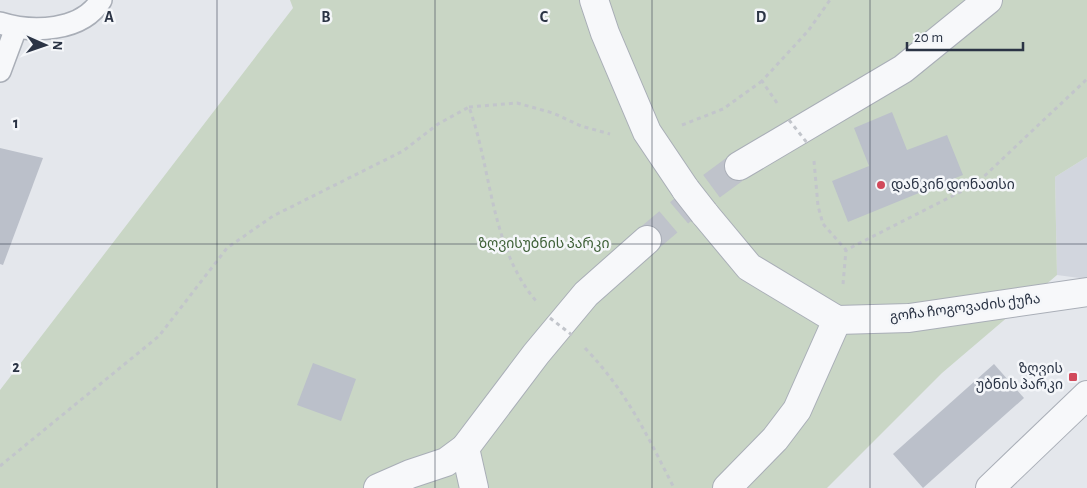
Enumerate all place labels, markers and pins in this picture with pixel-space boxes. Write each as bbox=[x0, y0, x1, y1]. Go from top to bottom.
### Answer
place label: დანკინ დონათსი bbox=[891, 178, 1015, 193]
marker: დანკინ დონათსი bbox=[875, 179, 887, 191]
place label: ზღვის უბნის პარკი bbox=[976, 362, 1063, 393]
marker: ზღვის უბნის პარკი bbox=[1067, 371, 1079, 383]

